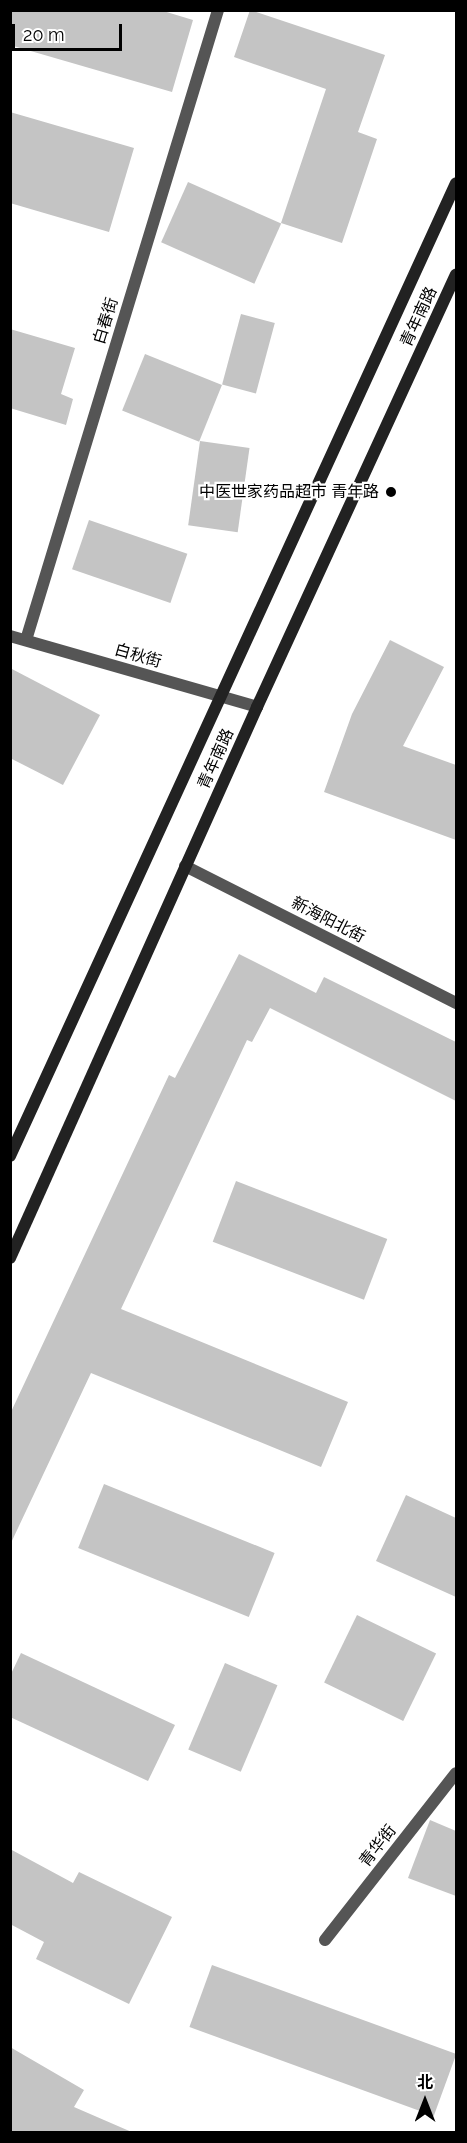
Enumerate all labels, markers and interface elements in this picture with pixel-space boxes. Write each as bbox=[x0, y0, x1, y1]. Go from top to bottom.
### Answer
scale bar bbox=[15, 12, 124, 50]
text: 20 m bbox=[23, 24, 65, 45]
street label: 青年南路 bbox=[397, 284, 441, 350]
street label: 白春街 bbox=[90, 295, 122, 347]
place label: 中医世家药品超市 青年路 bbox=[199, 482, 379, 502]
marker: 中医世家药品超市 青年路 bbox=[384, 485, 398, 499]
street label: 白秋街 bbox=[112, 640, 164, 672]
street label: 青年南路 bbox=[194, 726, 238, 792]
street label: 新海阳北街 bbox=[288, 893, 368, 947]
street label: 青华街 bbox=[356, 1821, 400, 1871]
north arrow bbox=[395, 2071, 455, 2131]
text: 北 bbox=[417, 2073, 433, 2092]

